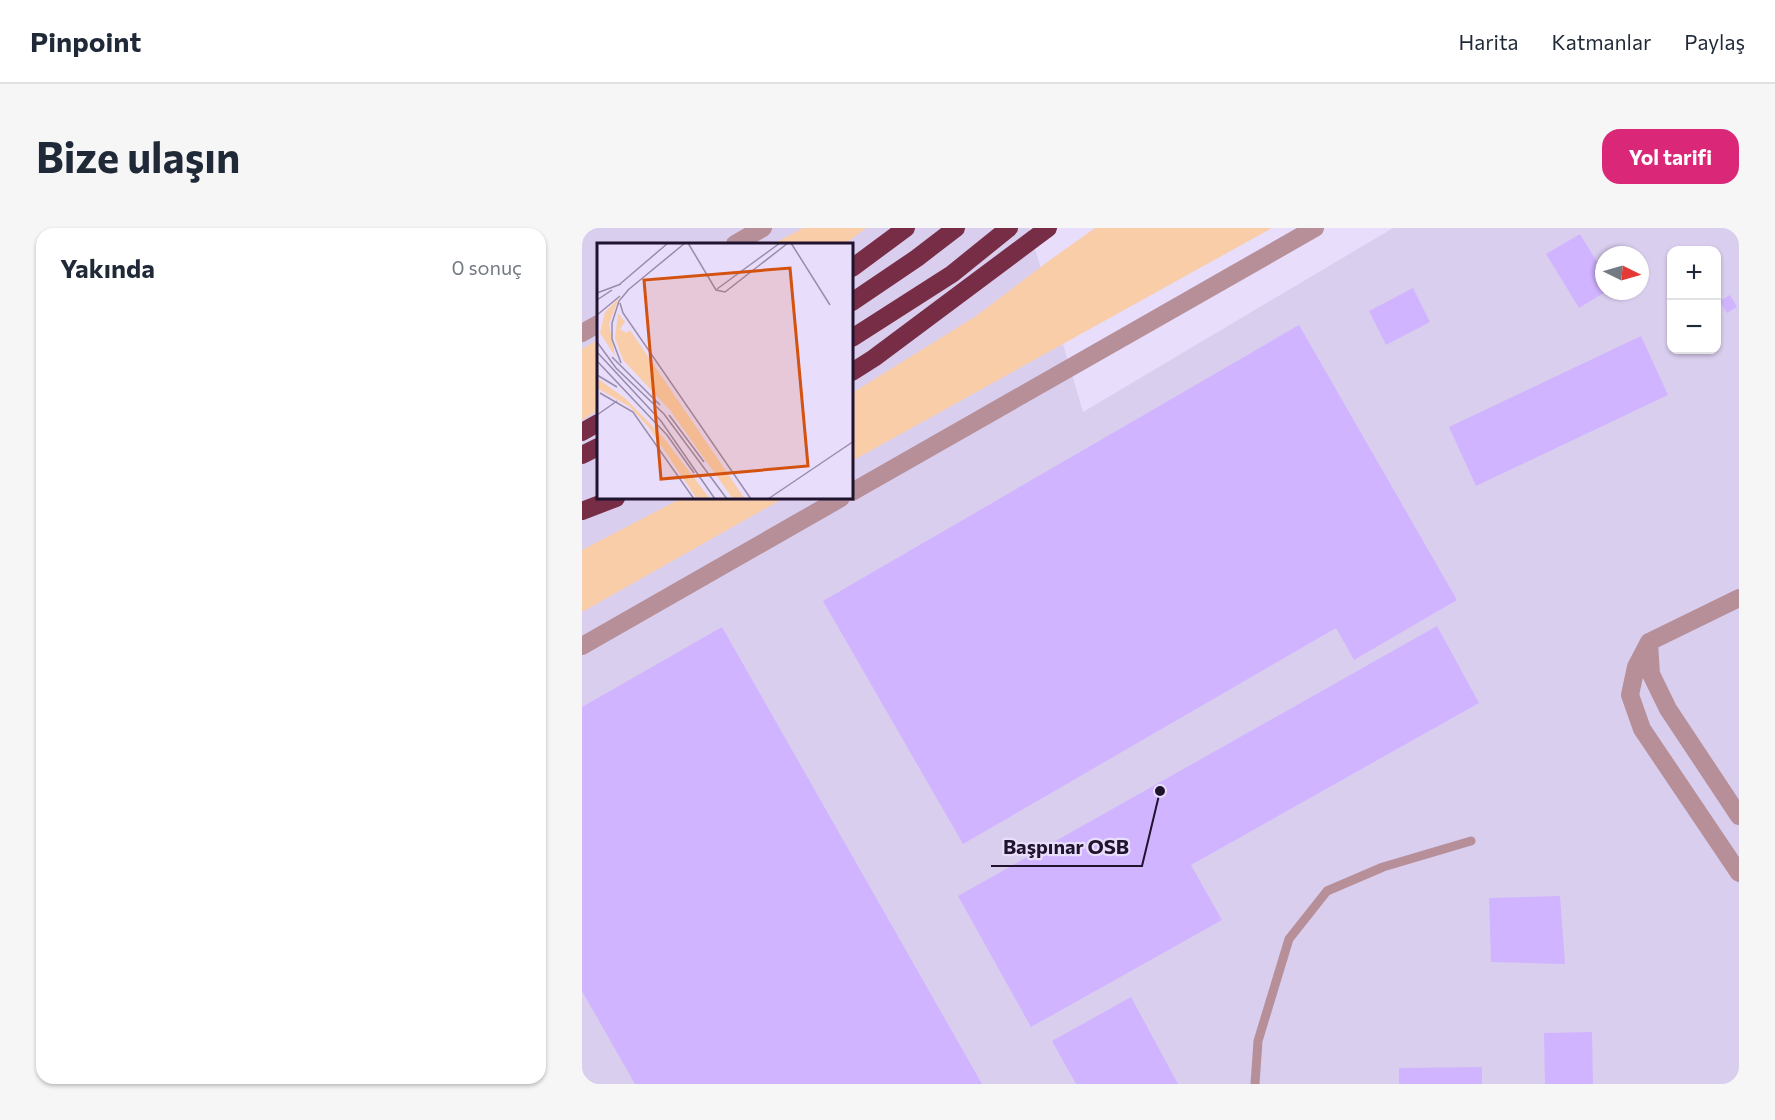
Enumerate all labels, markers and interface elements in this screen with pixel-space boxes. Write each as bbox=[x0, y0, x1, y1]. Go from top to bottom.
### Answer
text: Pinpoint bbox=[30, 24, 141, 58]
text: Harita bbox=[1458, 29, 1519, 54]
text: Katmanlar bbox=[1552, 29, 1651, 54]
text: Paylaş bbox=[1684, 29, 1745, 54]
button: Yol tarifi bbox=[1602, 129, 1739, 184]
text: Bize ulaşın bbox=[36, 130, 240, 182]
inset map bbox=[597, 243, 854, 500]
north arrow bbox=[1595, 246, 1649, 300]
map controls bbox=[1667, 246, 1721, 354]
button: + bbox=[1667, 246, 1721, 300]
text: Yakında bbox=[60, 252, 155, 283]
text: 0 sonuç bbox=[452, 255, 522, 279]
button: − bbox=[1667, 300, 1721, 354]
callout: Başpınar OSB bbox=[991, 828, 1142, 866]
text: Başpınar OSB bbox=[1003, 834, 1129, 858]

